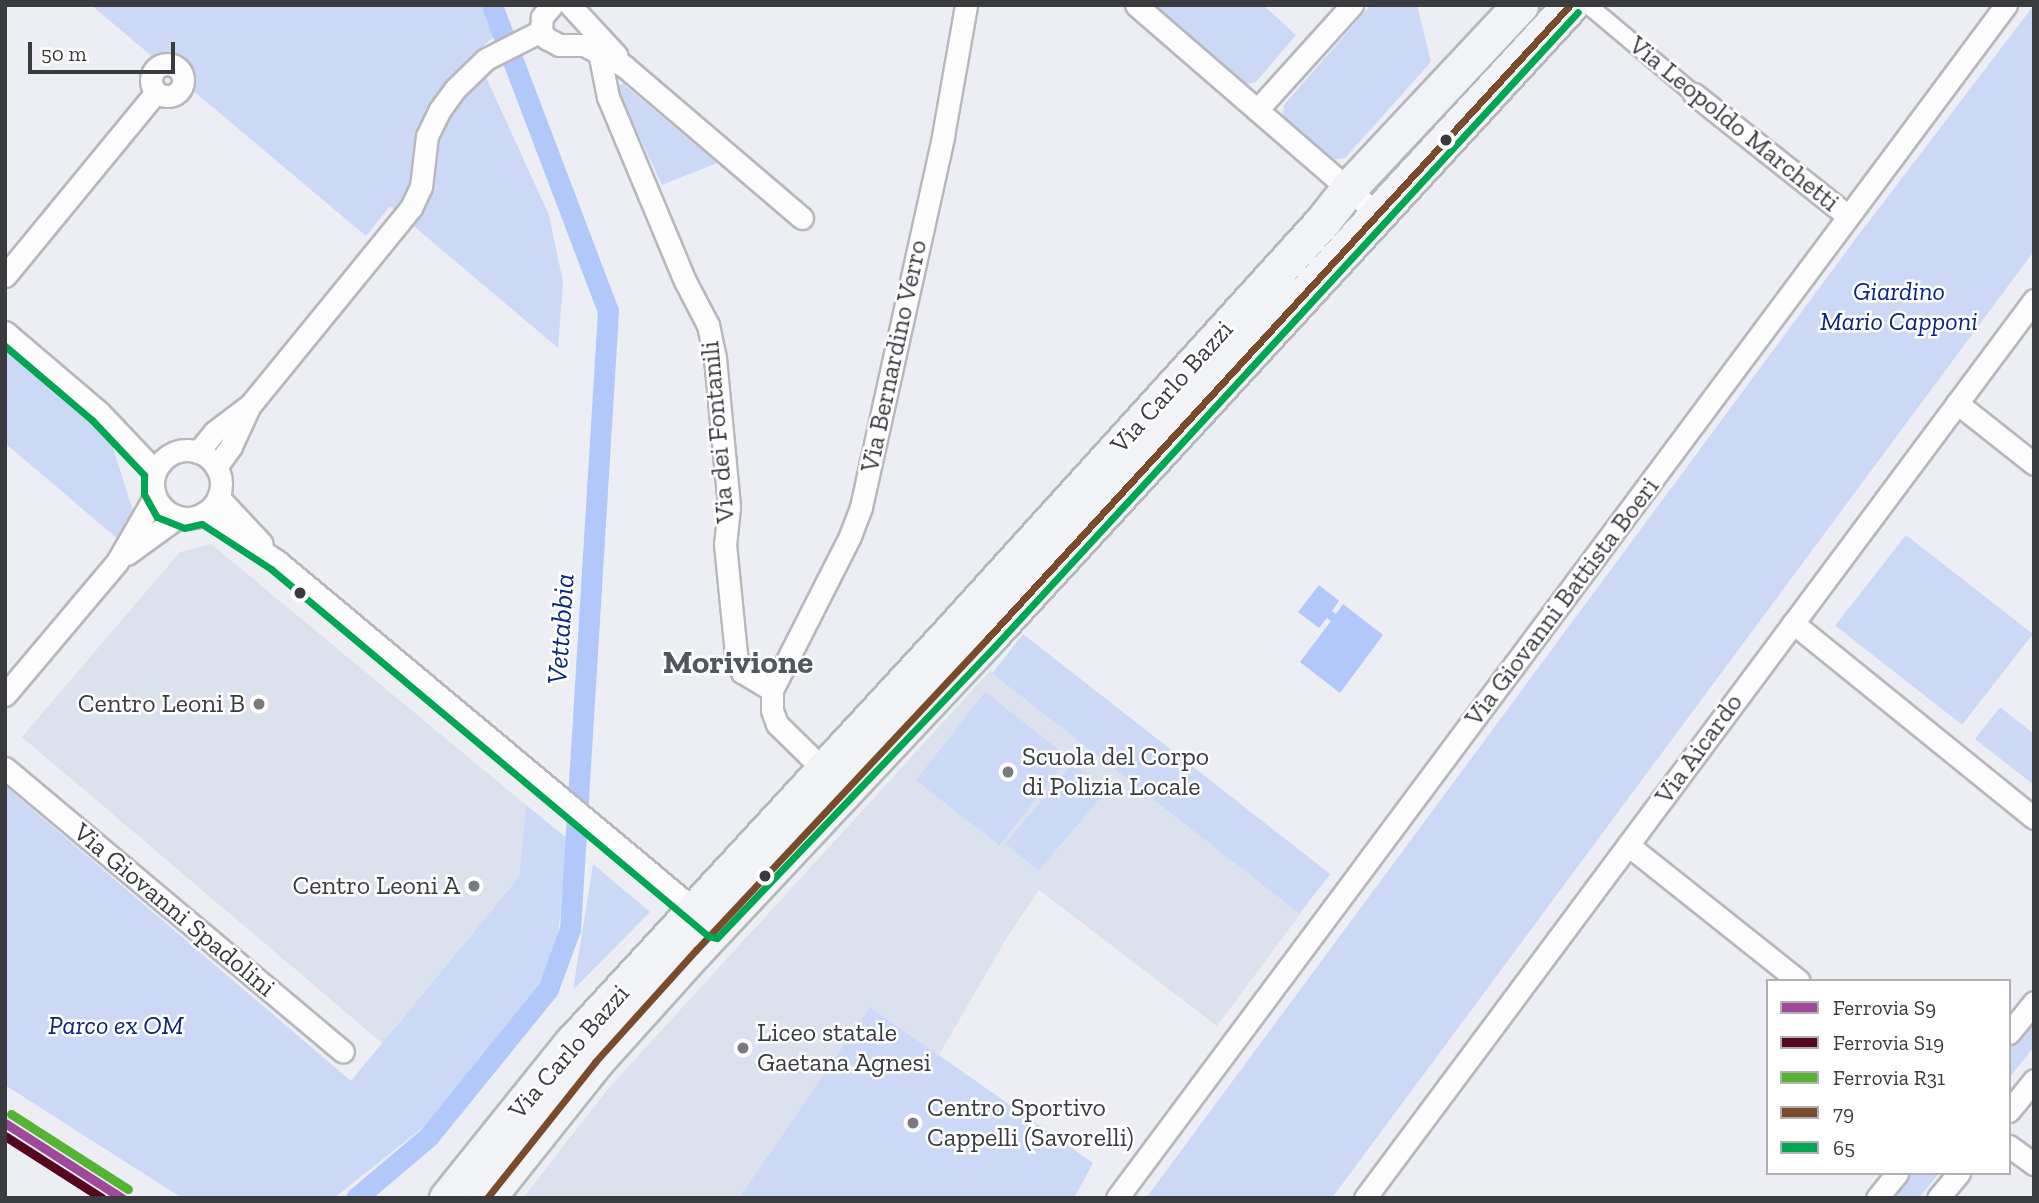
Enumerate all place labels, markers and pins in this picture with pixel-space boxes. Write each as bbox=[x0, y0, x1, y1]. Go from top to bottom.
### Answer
unlabelled marker bbox=[1439, 133, 1453, 147]
unlabelled marker bbox=[293, 586, 307, 600]
place label: Centro Leoni B bbox=[78, 688, 245, 720]
marker: Centro Leoni B bbox=[251, 696, 267, 712]
place label: Scuola del Corpo di Polizia Locale bbox=[1022, 741, 1209, 802]
marker: Scuola del Corpo di Polizia Locale bbox=[1000, 764, 1016, 780]
unlabelled marker bbox=[758, 869, 772, 883]
place label: Centro Leoni A bbox=[292, 870, 460, 902]
marker: Centro Leoni A bbox=[466, 878, 482, 894]
place label: Liceo statale Gaetana Agnesi bbox=[757, 1017, 932, 1078]
marker: Liceo statale Gaetana Agnesi bbox=[735, 1040, 751, 1056]
place label: Centro Sportivo Cappelli (Savorelli) bbox=[927, 1092, 1134, 1154]
marker: Centro Sportivo Cappelli (Savorelli) bbox=[905, 1115, 921, 1131]

